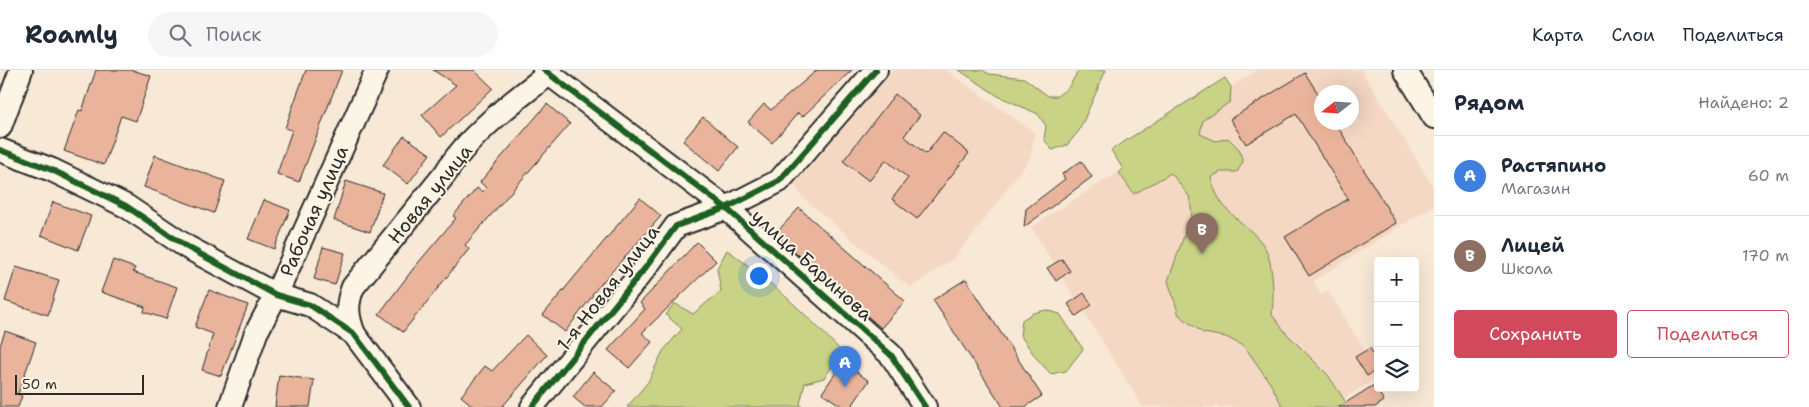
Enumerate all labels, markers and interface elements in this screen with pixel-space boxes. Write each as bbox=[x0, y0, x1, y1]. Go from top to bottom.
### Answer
search box bbox=[148, 12, 498, 57]
text: Roamly bbox=[25, 19, 118, 51]
icon: search bbox=[166, 21, 194, 49]
text: Поиск bbox=[206, 22, 261, 47]
text: Карта bbox=[1532, 23, 1583, 47]
text: Слои bbox=[1611, 23, 1655, 47]
text: Поделиться bbox=[1683, 23, 1784, 47]
north arrow bbox=[1314, 85, 1359, 130]
text: Рядом bbox=[1454, 89, 1524, 117]
text: Найдено: 2 bbox=[1698, 92, 1789, 113]
street label: Новая улица bbox=[382, 139, 478, 249]
street label: Рабочая улица bbox=[274, 141, 354, 280]
text: Растяпино bbox=[1501, 153, 1606, 178]
text: A bbox=[1464, 165, 1476, 186]
text: 60 m bbox=[1748, 165, 1789, 186]
text: Магазин bbox=[1501, 178, 1570, 199]
street label: улица Баринова bbox=[746, 204, 878, 326]
pin: B bbox=[1186, 213, 1218, 254]
street label: 1-я Новая улица bbox=[551, 220, 665, 356]
text: Лицей bbox=[1501, 233, 1564, 258]
text: B bbox=[1465, 245, 1475, 266]
text: 170 m bbox=[1742, 245, 1789, 266]
map controls bbox=[1374, 257, 1419, 392]
button: + bbox=[1374, 257, 1419, 302]
text: Школа bbox=[1501, 258, 1553, 279]
your location bbox=[746, 263, 772, 289]
button: − bbox=[1374, 302, 1419, 347]
button: Сохранить bbox=[1454, 310, 1617, 358]
button: Поделиться bbox=[1627, 310, 1789, 358]
pin: A bbox=[829, 346, 861, 387]
button: layers bbox=[1374, 347, 1419, 392]
scale bar bbox=[15, 372, 144, 395]
text: 50 m bbox=[22, 375, 57, 393]

